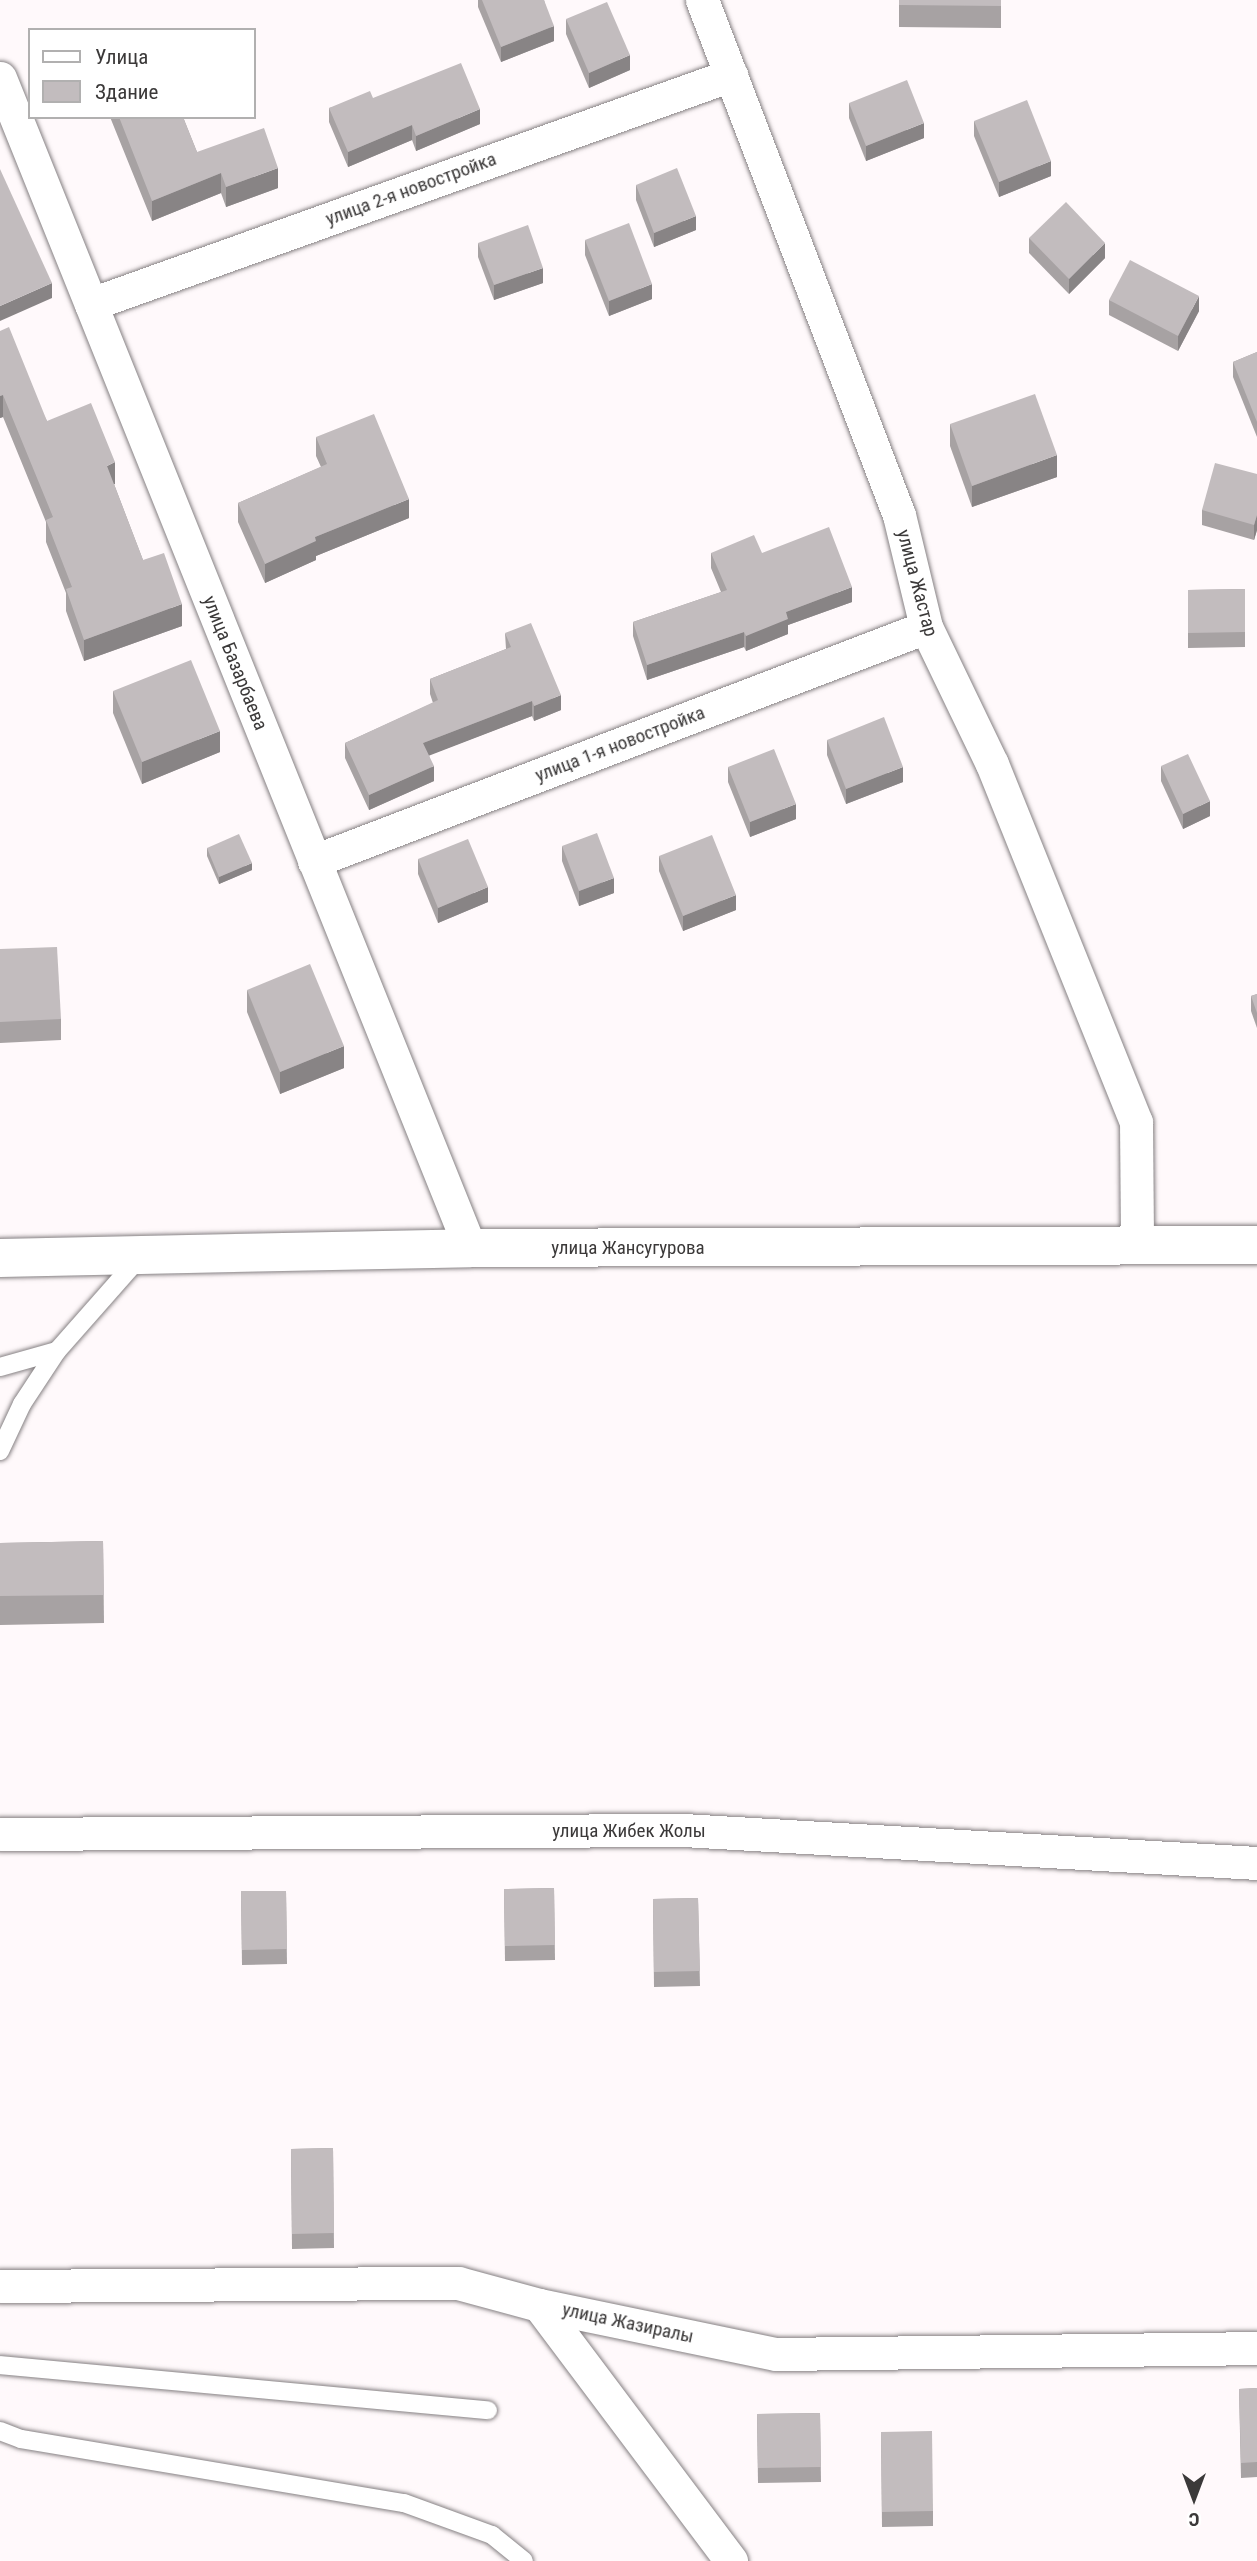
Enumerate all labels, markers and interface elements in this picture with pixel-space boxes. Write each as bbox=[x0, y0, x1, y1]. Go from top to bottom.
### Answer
legend bbox=[28, 28, 256, 119]
text: Улица bbox=[95, 45, 148, 69]
text: Здание bbox=[95, 80, 158, 104]
street label: улица 2-я новостройка bbox=[323, 148, 499, 230]
street label: улица Жастар bbox=[892, 527, 942, 639]
street label: улица Базарбаева bbox=[198, 593, 272, 733]
street label: улица 1-я новостройка bbox=[532, 701, 708, 787]
street label: улица Жансугурова bbox=[551, 1237, 705, 1259]
street label: улица Жибек Жолы bbox=[552, 1820, 706, 1842]
street label: улица Жазиралы bbox=[560, 2298, 696, 2348]
north arrow bbox=[1159, 2463, 1229, 2533]
text: С bbox=[1189, 2508, 1199, 2531]

